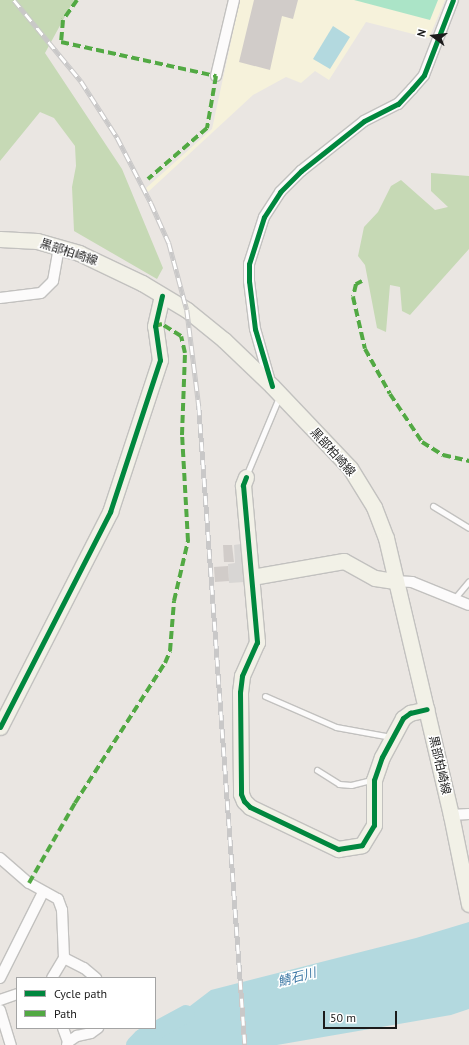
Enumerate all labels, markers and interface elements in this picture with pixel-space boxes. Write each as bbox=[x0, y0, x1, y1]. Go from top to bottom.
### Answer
north arrow bbox=[413, 16, 453, 56]
text: N bbox=[414, 28, 429, 38]
street label: 黒部柏崎線 bbox=[38, 236, 100, 268]
street label: 黒部柏崎線 bbox=[308, 425, 358, 479]
street label: 黒部柏崎線 bbox=[426, 734, 454, 796]
water label: 鯖石川 bbox=[276, 965, 318, 991]
legend bbox=[16, 977, 156, 1029]
text: Cycle path bbox=[54, 986, 107, 1001]
scale bar bbox=[325, 1003, 399, 1029]
text: Path bbox=[54, 1006, 77, 1021]
text: 50 m bbox=[330, 1010, 356, 1025]

